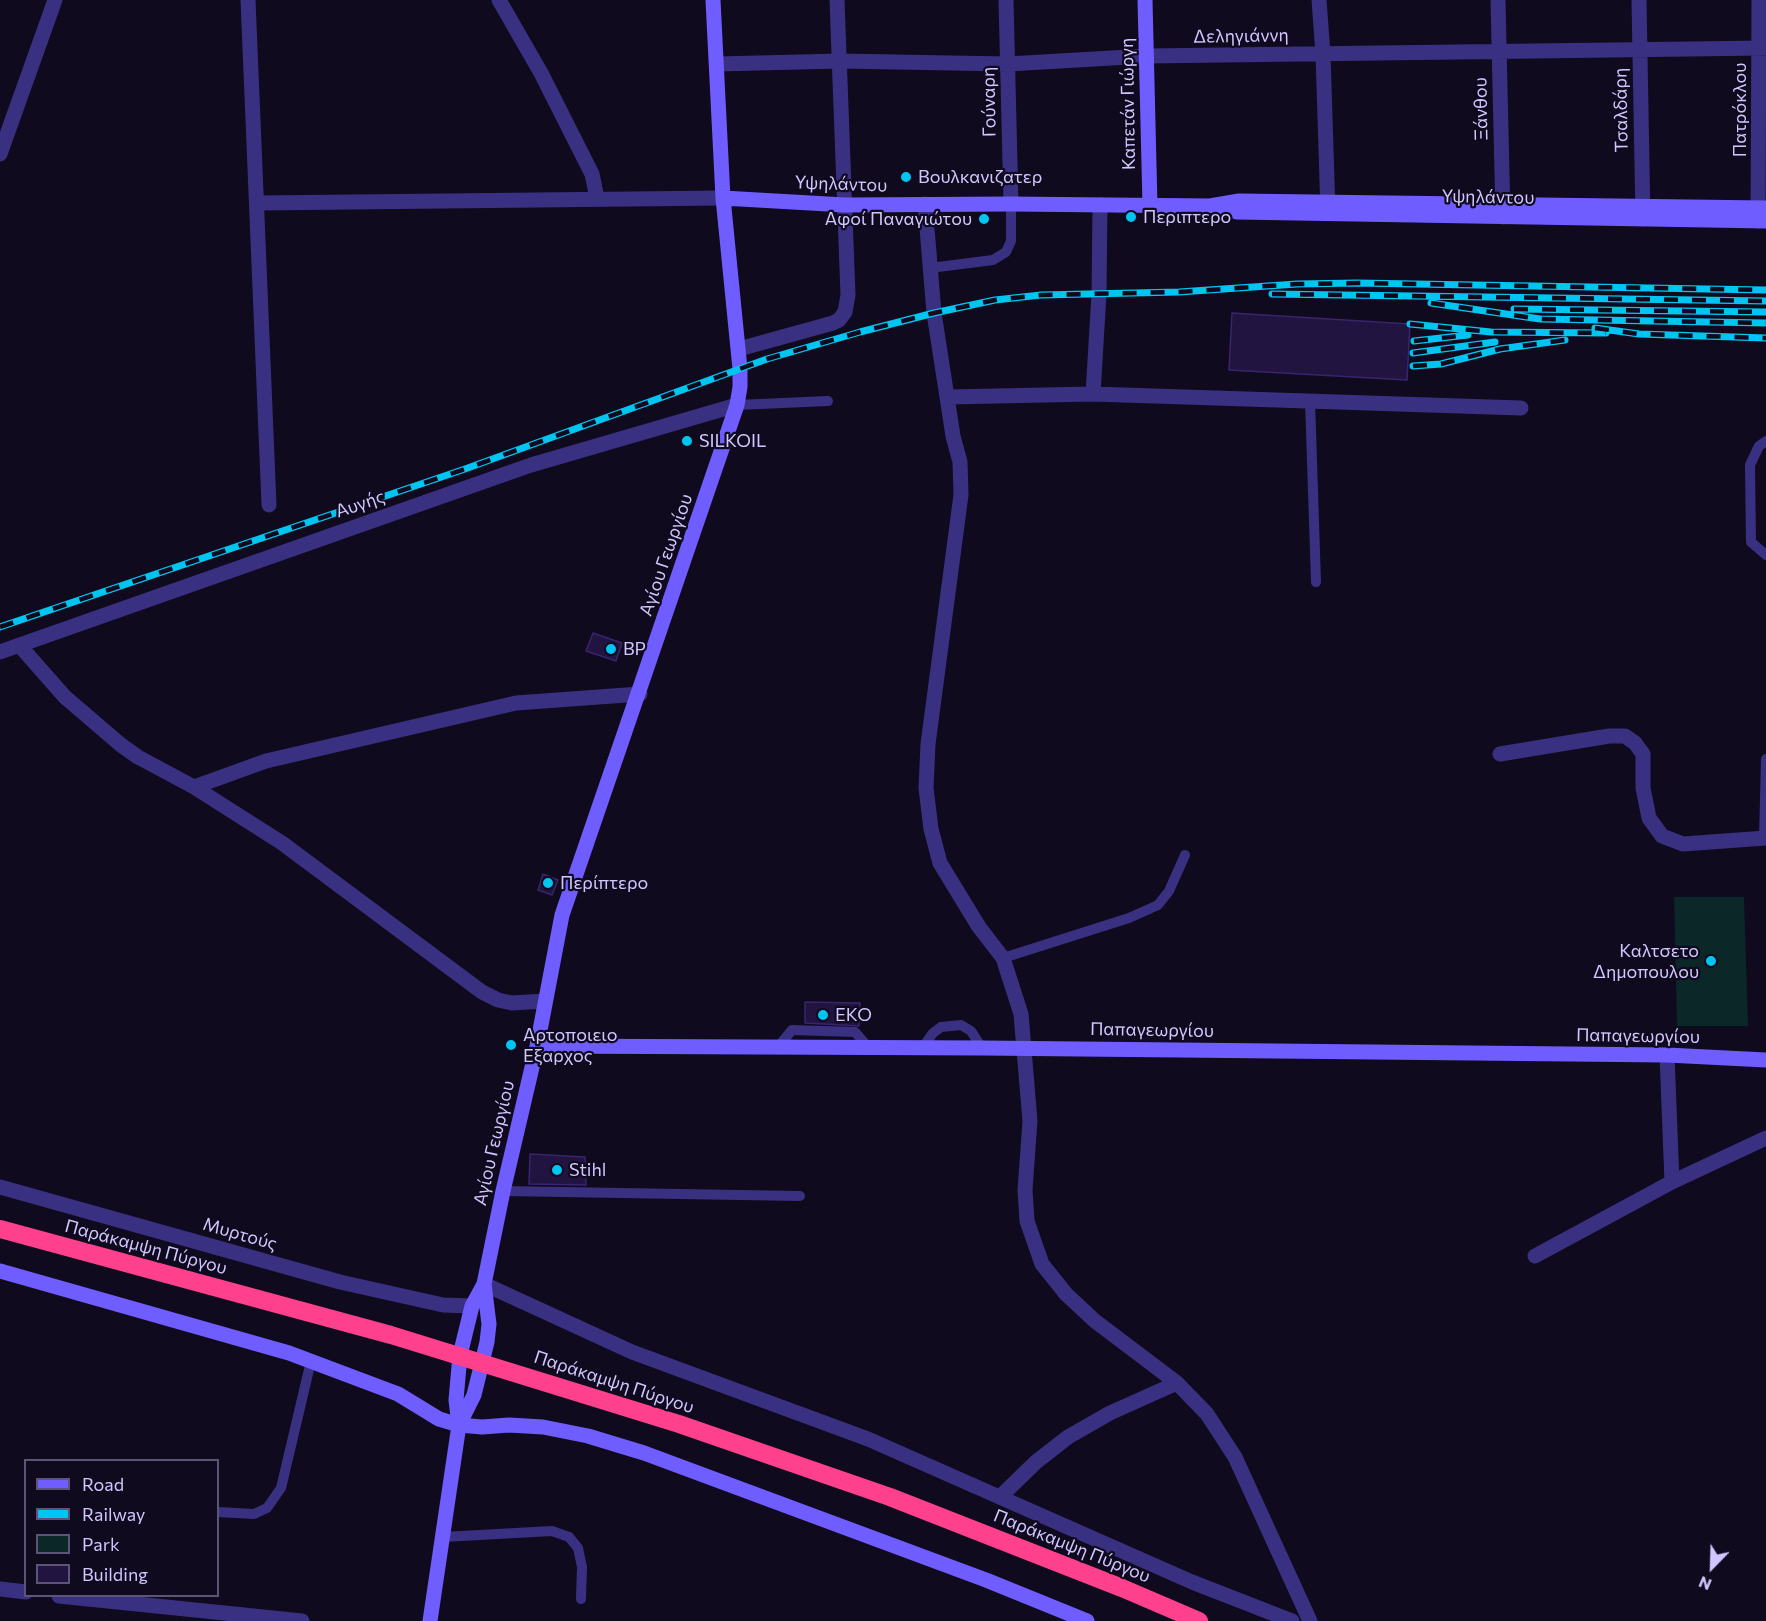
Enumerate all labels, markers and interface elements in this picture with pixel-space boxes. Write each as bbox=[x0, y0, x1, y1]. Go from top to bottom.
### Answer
street label: Δεληγιάννη bbox=[1193, 24, 1289, 48]
street label: Καπετάν Γιώργη bbox=[1116, 38, 1140, 170]
street label: Πατρόκλου bbox=[1729, 63, 1751, 157]
street label: Γούναρη bbox=[978, 67, 1000, 137]
street label: Τσαλδάρη bbox=[1609, 68, 1633, 152]
street label: Ξάνθου bbox=[1470, 77, 1492, 141]
place label: Βουλκανιζατερ bbox=[918, 166, 1042, 188]
marker: Βουλκανιζατερ bbox=[899, 170, 913, 184]
street label: Υψηλάντου bbox=[794, 172, 888, 196]
street label: Υψηλάντου bbox=[1441, 185, 1535, 209]
place label: Περιπτερο bbox=[1143, 206, 1231, 228]
place label: Αφοί Παναγιώτου bbox=[825, 208, 972, 230]
marker: Περιπτερο bbox=[1124, 210, 1138, 224]
marker: Αφοί Παναγιώτου bbox=[977, 212, 991, 226]
place label: SILKOIL bbox=[699, 430, 766, 452]
marker: SILKOIL bbox=[680, 434, 694, 448]
street label: Αυγής bbox=[333, 486, 387, 522]
street label: Αγίου Γεωργίου bbox=[635, 491, 697, 619]
place label: BP bbox=[623, 638, 646, 660]
marker: BP bbox=[604, 642, 618, 656]
place label: Περίπτερο bbox=[560, 872, 648, 894]
marker: Περίπτερο bbox=[541, 876, 555, 890]
place label: Καλτσετο Δημοπουλου bbox=[1593, 940, 1699, 982]
marker: Καλτσετο Δημοπουλου bbox=[1704, 954, 1718, 968]
place label: EKO bbox=[835, 1004, 872, 1026]
marker: EKO bbox=[816, 1008, 830, 1022]
street label: Παπαγεωργίου bbox=[1090, 1018, 1214, 1042]
place label: Αρτοποιειο Εξαρχος bbox=[523, 1024, 618, 1066]
street label: Παπαγεωργίου bbox=[1576, 1024, 1700, 1048]
marker: Αρτοποιειο Εξαρχος bbox=[504, 1038, 518, 1052]
street label: Αγίου Γεωργίου bbox=[469, 1078, 519, 1208]
place label: Stihl bbox=[569, 1159, 606, 1181]
marker: Stihl bbox=[550, 1163, 564, 1177]
street label: Μυρτούς bbox=[200, 1213, 280, 1255]
street label: Παράκαμψη Πύργου bbox=[63, 1215, 229, 1279]
street label: Παράκαμψη Πύργου bbox=[531, 1346, 697, 1418]
legend bbox=[24, 1459, 219, 1597]
text: Road bbox=[82, 1473, 124, 1495]
text: Railway bbox=[82, 1503, 145, 1525]
street label: Παράκαμψη Πύργου bbox=[991, 1505, 1153, 1587]
text: Park bbox=[82, 1533, 120, 1555]
north arrow bbox=[1682, 1537, 1742, 1597]
text: Building bbox=[82, 1563, 148, 1585]
text: N bbox=[1696, 1573, 1714, 1595]

